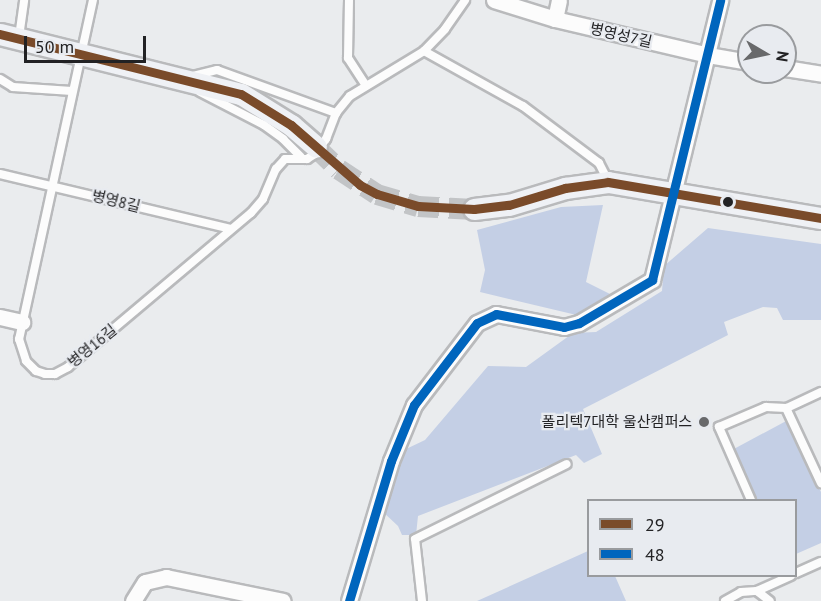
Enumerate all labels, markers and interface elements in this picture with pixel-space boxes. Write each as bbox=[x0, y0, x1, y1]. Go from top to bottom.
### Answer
street label: 병영성7길 bbox=[588, 19, 654, 51]
scale bar bbox=[27, 24, 148, 62]
north arrow bbox=[737, 24, 797, 84]
text: 50 m bbox=[35, 35, 74, 58]
text: N bbox=[772, 50, 794, 63]
street label: 병영8길 bbox=[90, 186, 142, 216]
unlabelled marker bbox=[722, 196, 734, 208]
street label: 병영16길 bbox=[64, 321, 120, 371]
place label: 폴리텍7대학 울산캠퍼스 bbox=[542, 413, 692, 431]
marker: 폴리텍7대학 울산캠퍼스 bbox=[697, 415, 711, 429]
legend bbox=[587, 499, 797, 577]
text: 29 bbox=[645, 513, 665, 536]
text: 48 bbox=[645, 543, 665, 566]

